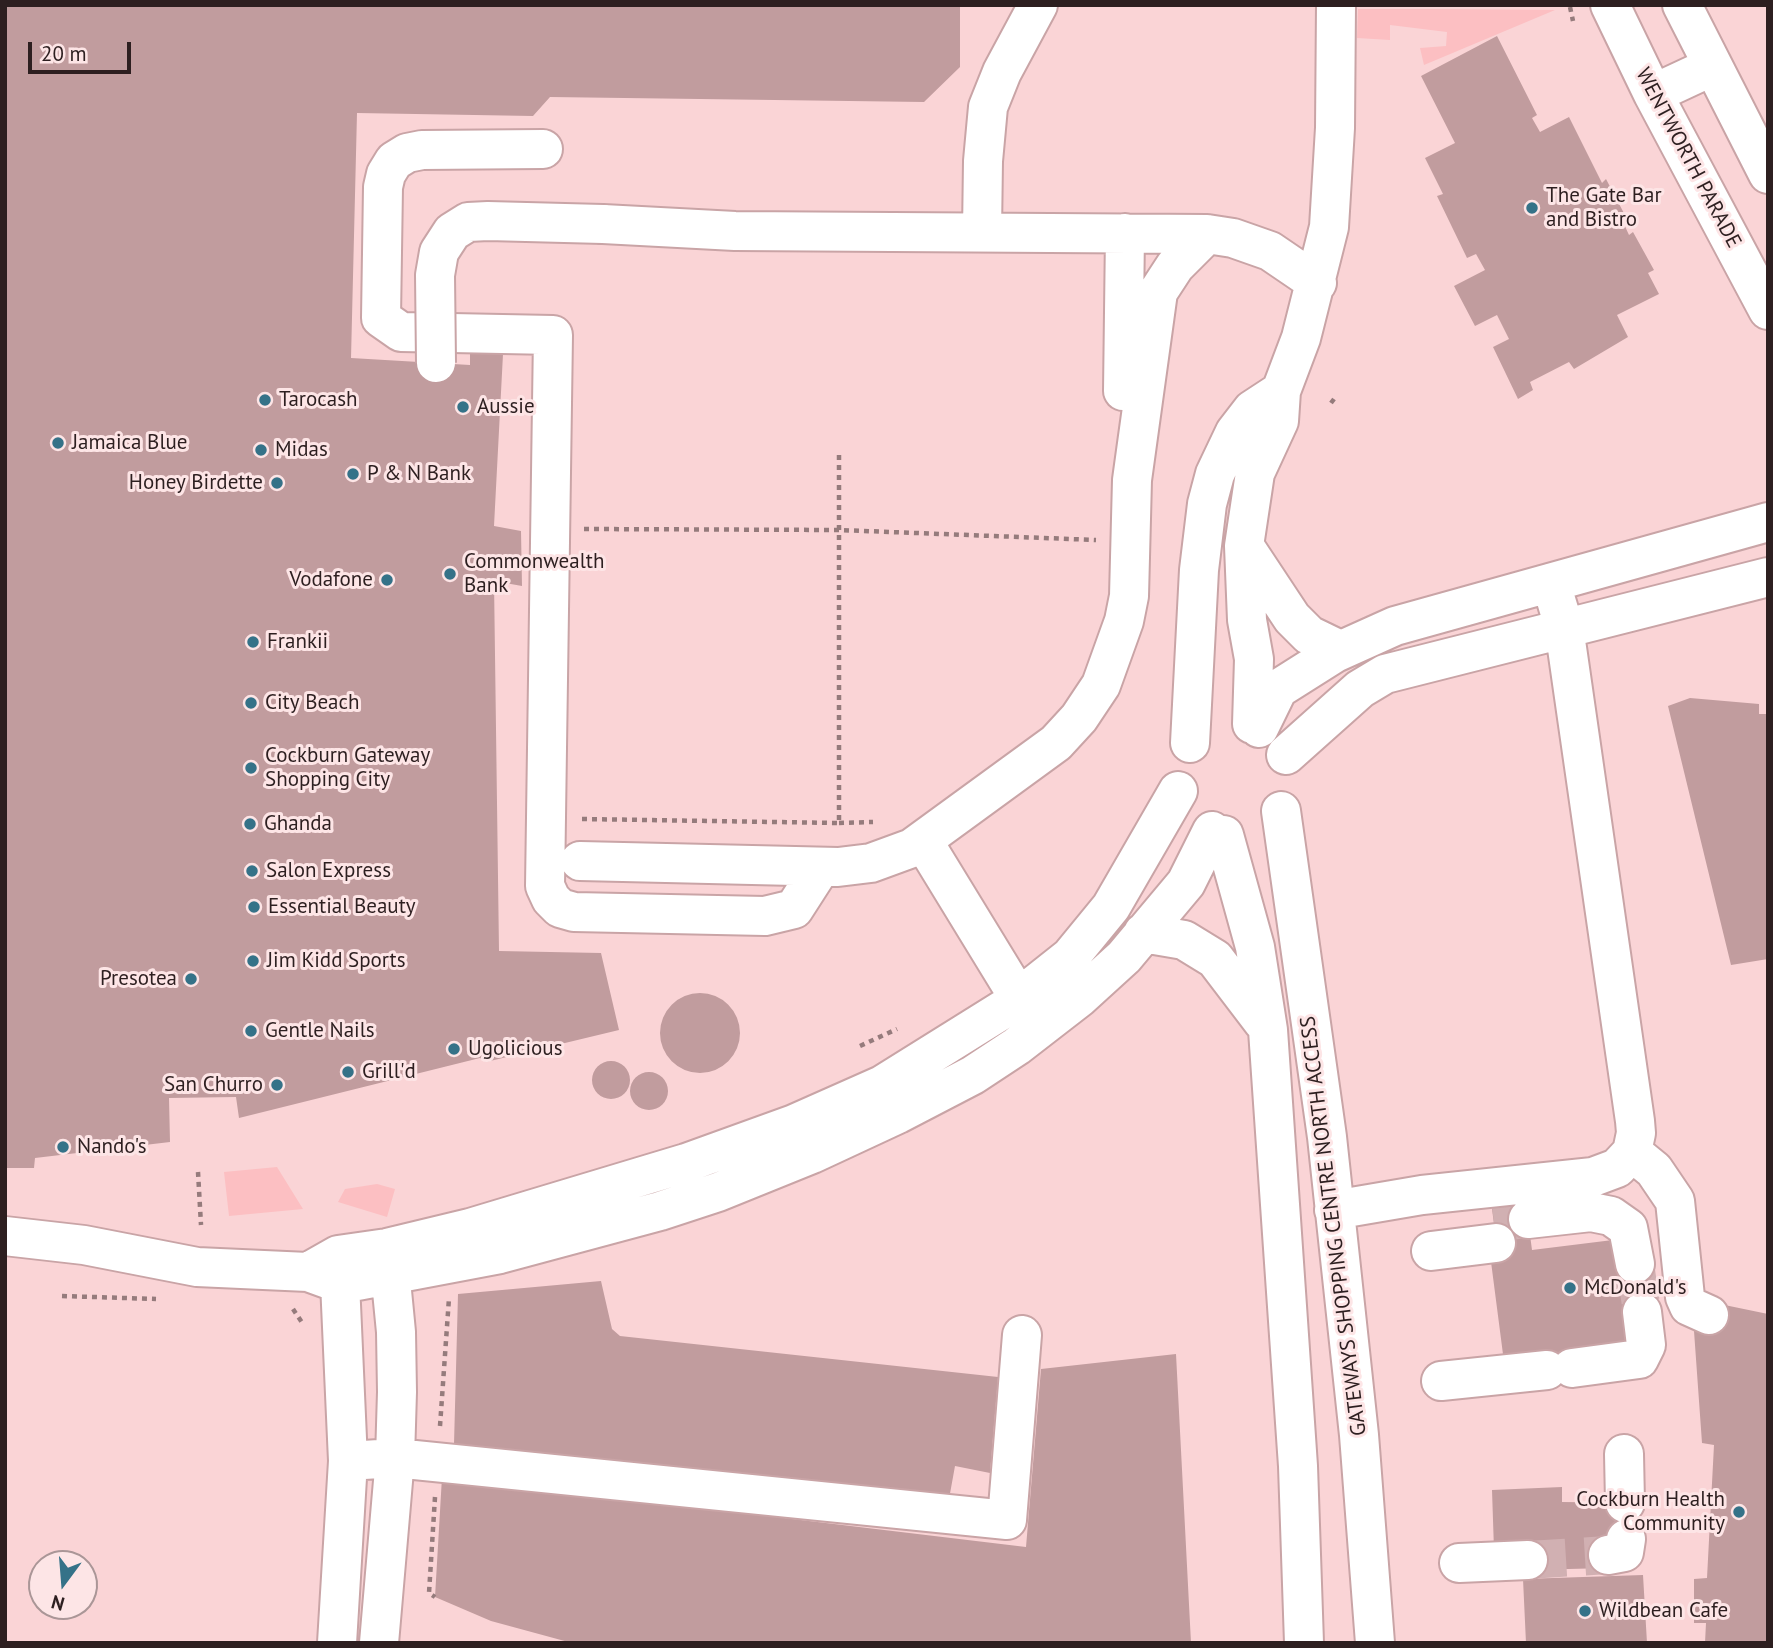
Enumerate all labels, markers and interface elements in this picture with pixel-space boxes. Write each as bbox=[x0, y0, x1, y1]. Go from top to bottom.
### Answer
scale bar bbox=[32, 28, 135, 72]
text: 20 m bbox=[41, 40, 87, 67]
street label: WENTWORTH PARADE bbox=[1630, 64, 1746, 252]
place label: The Gate Bar and Bistro bbox=[1546, 183, 1662, 233]
marker: The Gate Bar and Bistro bbox=[1524, 200, 1540, 216]
place label: Tarocash bbox=[279, 387, 357, 413]
marker: Tarocash bbox=[257, 392, 273, 408]
place label: Aussie bbox=[477, 394, 535, 420]
marker: Aussie bbox=[455, 399, 471, 415]
place label: Jamaica Blue bbox=[72, 430, 187, 456]
marker: Jamaica Blue bbox=[50, 435, 66, 451]
place label: Midas bbox=[275, 437, 328, 463]
marker: Midas bbox=[253, 442, 269, 458]
place label: P & N Bank bbox=[367, 461, 471, 487]
marker: P & N Bank bbox=[345, 466, 361, 482]
place label: Honey Birdette bbox=[129, 470, 263, 496]
marker: Honey Birdette bbox=[269, 475, 285, 491]
place label: Commonwealth Bank bbox=[464, 549, 604, 599]
marker: Commonwealth Bank bbox=[442, 566, 458, 582]
place label: Vodafone bbox=[289, 567, 373, 593]
marker: Vodafone bbox=[379, 572, 395, 588]
place label: Frankii bbox=[267, 629, 328, 655]
marker: Frankii bbox=[245, 634, 261, 650]
place label: City Beach bbox=[265, 690, 359, 716]
marker: City Beach bbox=[243, 695, 259, 711]
place label: Cockburn Gateway Shopping City bbox=[265, 743, 430, 793]
marker: Cockburn Gateway Shopping City bbox=[243, 760, 259, 776]
place label: Ghanda bbox=[264, 811, 332, 837]
marker: Ghanda bbox=[242, 816, 258, 832]
place label: Salon Express bbox=[266, 858, 391, 884]
marker: Salon Express bbox=[244, 863, 260, 879]
place label: Essential Beauty bbox=[268, 894, 416, 920]
marker: Essential Beauty bbox=[246, 899, 262, 915]
place label: Jim Kidd Sports bbox=[267, 948, 406, 974]
marker: Jim Kidd Sports bbox=[245, 953, 261, 969]
place label: Presotea bbox=[100, 966, 177, 992]
marker: Presotea bbox=[183, 971, 199, 987]
street label: GATEWAYS SHOPPING CENTRE NORTH ACCESS bbox=[1296, 1015, 1372, 1437]
place label: Gentle Nails bbox=[265, 1018, 375, 1044]
marker: Gentle Nails bbox=[243, 1023, 259, 1039]
place label: Ugolicious bbox=[468, 1036, 562, 1062]
marker: Ugolicious bbox=[446, 1041, 462, 1057]
place label: Grill'd bbox=[362, 1059, 416, 1085]
marker: Grill'd bbox=[340, 1064, 356, 1080]
place label: San Churro bbox=[164, 1072, 263, 1098]
marker: San Churro bbox=[269, 1077, 285, 1093]
place label: Nando's bbox=[77, 1134, 147, 1160]
marker: Nando's bbox=[55, 1139, 71, 1155]
place label: McDonald's bbox=[1584, 1275, 1687, 1301]
marker: McDonald's bbox=[1562, 1280, 1578, 1296]
place label: Cockburn Health Community bbox=[1576, 1487, 1725, 1537]
marker: Cockburn Health Community bbox=[1731, 1504, 1747, 1520]
north arrow bbox=[28, 1550, 98, 1620]
text: N bbox=[48, 1590, 67, 1617]
place label: Wildbean Cafe bbox=[1599, 1598, 1728, 1624]
marker: Wildbean Cafe bbox=[1577, 1603, 1593, 1619]

